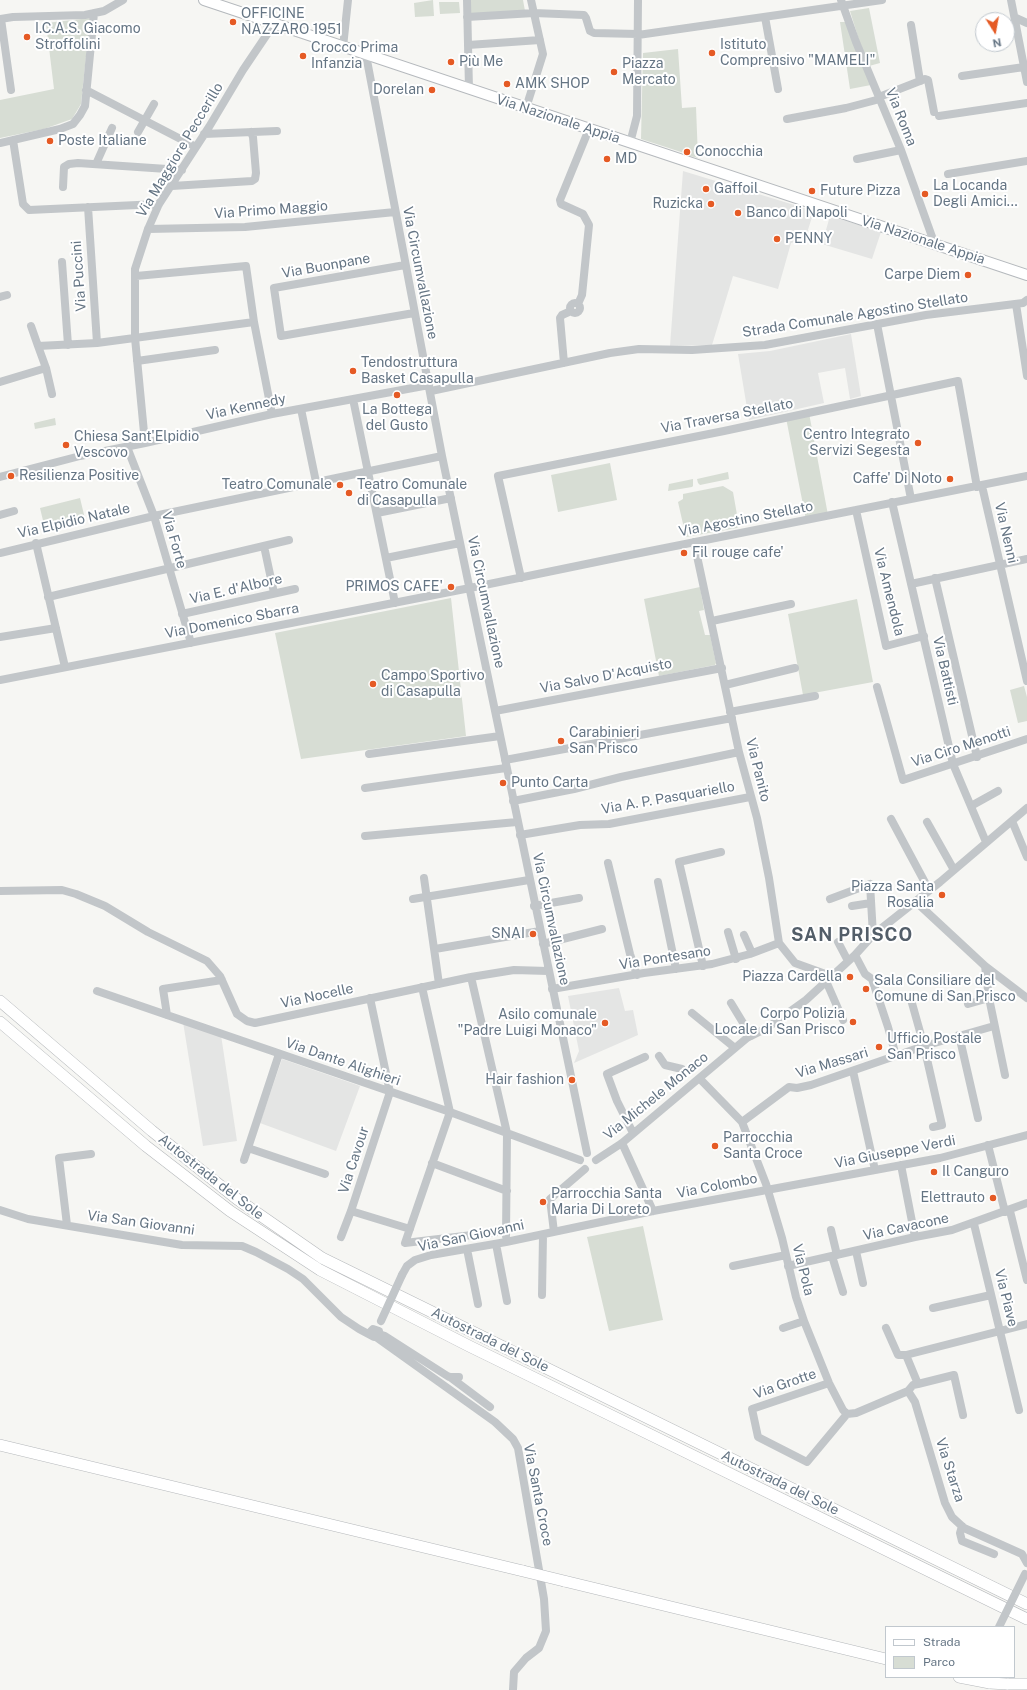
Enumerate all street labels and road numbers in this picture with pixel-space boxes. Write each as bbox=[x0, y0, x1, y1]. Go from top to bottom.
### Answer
street label: Via Maggiore Peccerillo bbox=[133, 80, 227, 220]
street label: Via Roma bbox=[882, 86, 920, 148]
street label: Via Nazionale Appia bbox=[494, 91, 622, 147]
street label: Via Primo Maggio bbox=[213, 198, 329, 222]
street label: Via Circumvallazione bbox=[399, 205, 441, 341]
street label: Via Nazionale Appia bbox=[859, 212, 987, 268]
street label: Via Puccini bbox=[68, 240, 90, 312]
street label: Via Buonpane bbox=[280, 250, 372, 282]
street label: Strada Comunale Agostino Stellato bbox=[741, 289, 969, 341]
street label: Via Kennedy bbox=[205, 390, 287, 424]
street label: Via Traversa Stellato bbox=[660, 395, 794, 437]
street label: Via Agostino Stellato bbox=[677, 498, 815, 540]
street label: Via Elpidio Natale bbox=[16, 500, 132, 542]
street label: Via Nenni bbox=[991, 501, 1021, 565]
street label: Via Forte bbox=[158, 510, 190, 570]
street label: Via Circumvallazione bbox=[464, 534, 508, 670]
street label: Via Amendola bbox=[870, 546, 908, 638]
street label: Via E. d'Albore bbox=[188, 570, 284, 608]
street label: Via Domenico Sbarra bbox=[164, 600, 300, 642]
street label: Via Battisti bbox=[929, 635, 961, 707]
street label: Via Salvo D'Acquisto bbox=[539, 655, 673, 697]
street label: Via Ciro Menotti bbox=[909, 723, 1013, 771]
street label: Via Panito bbox=[742, 736, 774, 804]
street label: Via A. P. Pasquariello bbox=[600, 778, 736, 818]
street label: Via Circumvallazione bbox=[529, 851, 573, 987]
street label: Via Pontesano bbox=[618, 942, 712, 974]
street label: Via Nocelle bbox=[279, 980, 355, 1012]
street label: Via Dante Alighieri bbox=[283, 1034, 403, 1090]
street label: Via Massari bbox=[794, 1044, 870, 1082]
street label: Via Michele Monaco bbox=[600, 1049, 712, 1143]
street label: Via Cavour bbox=[335, 1124, 373, 1196]
street label: Autostrada del Sole bbox=[155, 1131, 267, 1223]
street label: Via Giuseppe Verdi bbox=[833, 1132, 957, 1172]
street label: Via Colombo bbox=[675, 1170, 759, 1202]
street label: Via San Giovanni bbox=[86, 1207, 196, 1239]
street label: Via Cavacone bbox=[862, 1210, 950, 1244]
street label: Via San Giovanni bbox=[416, 1217, 526, 1255]
street label: Via Pola bbox=[788, 1242, 818, 1298]
street label: Via Piave bbox=[991, 1267, 1021, 1329]
street label: Autostrada del Sole bbox=[428, 1304, 552, 1376]
street label: Via Grotte bbox=[751, 1365, 819, 1403]
street label: Via Starza bbox=[932, 1436, 968, 1504]
street label: Via Santa Croce bbox=[520, 1442, 556, 1548]
street label: Autostrada del Sole bbox=[718, 1447, 842, 1519]

